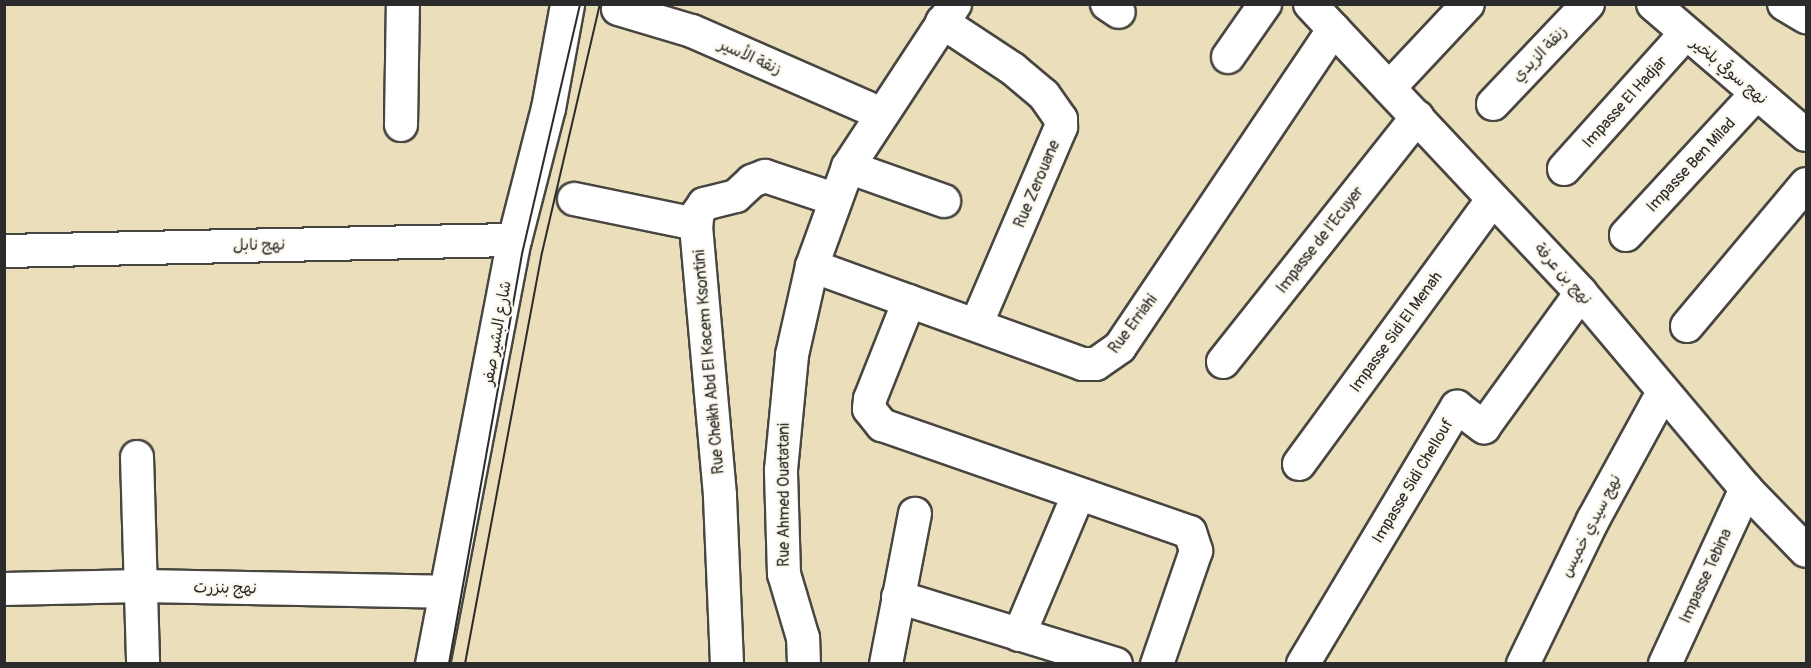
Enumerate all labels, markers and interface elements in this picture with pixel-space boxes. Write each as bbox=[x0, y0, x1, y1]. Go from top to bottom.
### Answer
street label: زنقة الزيدي bbox=[1509, 22, 1571, 86]
street label: نهج سوقي بلخير bbox=[1687, 33, 1771, 109]
street label: زنقة الأسير bbox=[715, 35, 785, 79]
street label: Impasse El Hadjar bbox=[1579, 52, 1671, 152]
street label: Impasse Ben Milad bbox=[1642, 114, 1740, 216]
street label: Rue Zerouane bbox=[1010, 137, 1064, 231]
street label: Impasse de l'Ecuyer bbox=[1272, 183, 1368, 297]
street label: نهج نابل bbox=[233, 235, 285, 255]
street label: نهج بن عرفة bbox=[1530, 239, 1596, 309]
street label: Rue Cheikh Abd El Kacem Ksontini bbox=[690, 249, 728, 475]
street label: Impasse Sidi El Menah bbox=[1346, 268, 1446, 396]
street label: شارع البشير صفر bbox=[478, 279, 516, 387]
street label: Rue Erriahi bbox=[1105, 291, 1161, 357]
street label: Impasse Sidi Chellouf bbox=[1368, 415, 1458, 547]
street label: Rue Ahmed Ouatatani bbox=[774, 423, 794, 567]
street label: نهج سيدي خميس bbox=[1557, 471, 1625, 581]
street label: Impasse Tebina bbox=[1676, 526, 1736, 626]
street label: نهج بنزرت bbox=[193, 578, 257, 598]

